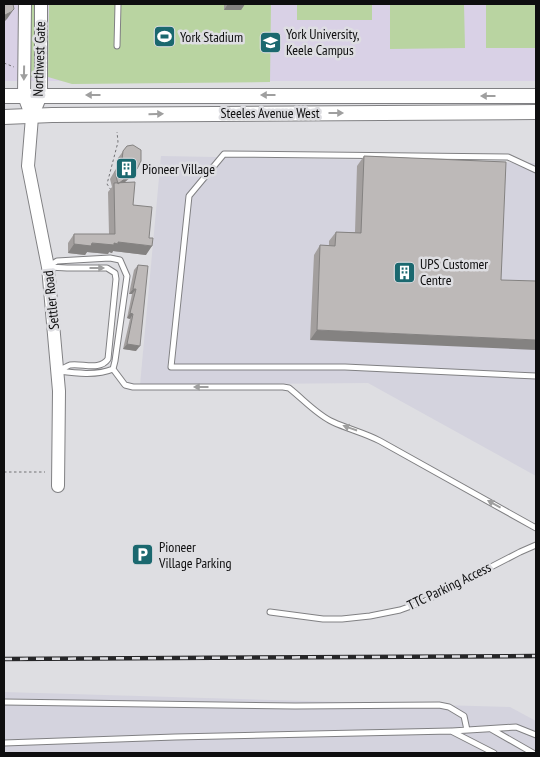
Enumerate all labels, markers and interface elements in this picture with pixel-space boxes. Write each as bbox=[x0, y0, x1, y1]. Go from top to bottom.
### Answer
street label: Northwest Gate bbox=[29, 21, 49, 97]
sports icon: York Stadium bbox=[152, 25, 176, 49]
place label: York University, Keele Campus bbox=[286, 25, 360, 59]
place label: York Stadium bbox=[180, 28, 243, 46]
school or university icon: York University, Keele Campus bbox=[258, 30, 282, 54]
one-way arrow bbox=[20, 65, 28, 81]
one-way arrow bbox=[85, 91, 101, 99]
one-way arrow bbox=[260, 91, 276, 99]
one-way arrow bbox=[479, 92, 495, 100]
street label: Steeles Avenue West bbox=[221, 104, 320, 122]
one-way arrow bbox=[329, 109, 345, 117]
one-way arrow bbox=[149, 110, 165, 118]
building icon: Pioneer Village bbox=[114, 157, 138, 181]
place label: Pioneer Village bbox=[142, 160, 215, 178]
place label: UPS Customer Centre bbox=[420, 255, 488, 289]
building icon: UPS Customer Centre bbox=[392, 260, 416, 284]
one-way arrow bbox=[89, 264, 105, 272]
street label: Settler Road bbox=[39, 270, 63, 330]
one-way arrow bbox=[193, 383, 209, 391]
one-way arrow bbox=[343, 424, 358, 431]
one-way arrow bbox=[487, 500, 500, 509]
place label: Pioneer Village Parking bbox=[158, 538, 231, 572]
parking icon: Pioneer Village Parking bbox=[131, 543, 155, 567]
street label: TTC Parking Access bbox=[404, 558, 494, 614]

